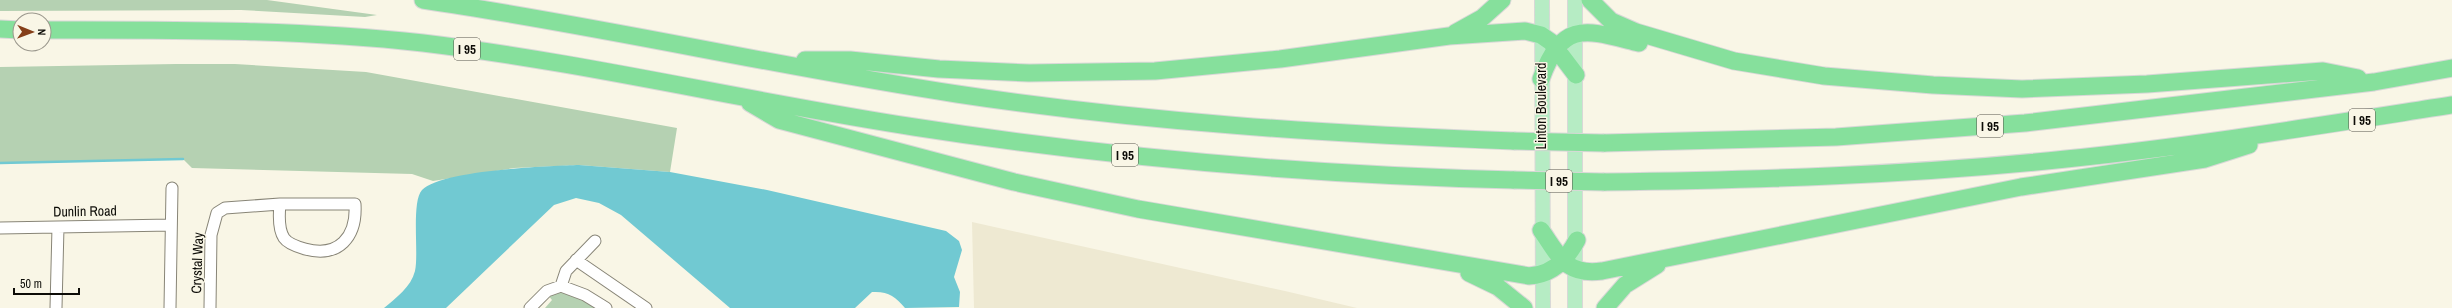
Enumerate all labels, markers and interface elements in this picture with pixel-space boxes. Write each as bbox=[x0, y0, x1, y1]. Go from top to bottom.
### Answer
north arrow bbox=[12, 12, 52, 52]
text: N bbox=[35, 29, 49, 36]
road number: I 95 bbox=[454, 38, 480, 60]
street label: Linton Boulevard bbox=[1532, 63, 1550, 149]
road number: I 95 bbox=[2349, 109, 2375, 131]
road number: I 95 bbox=[1977, 115, 2003, 137]
road number: I 95 bbox=[1112, 144, 1138, 166]
road number: I 95 bbox=[1546, 170, 1572, 192]
street label: Dunlin Road bbox=[53, 201, 117, 221]
street label: Crystal Way bbox=[187, 232, 207, 294]
scale bar bbox=[14, 270, 79, 296]
text: 50 m bbox=[20, 276, 42, 292]

